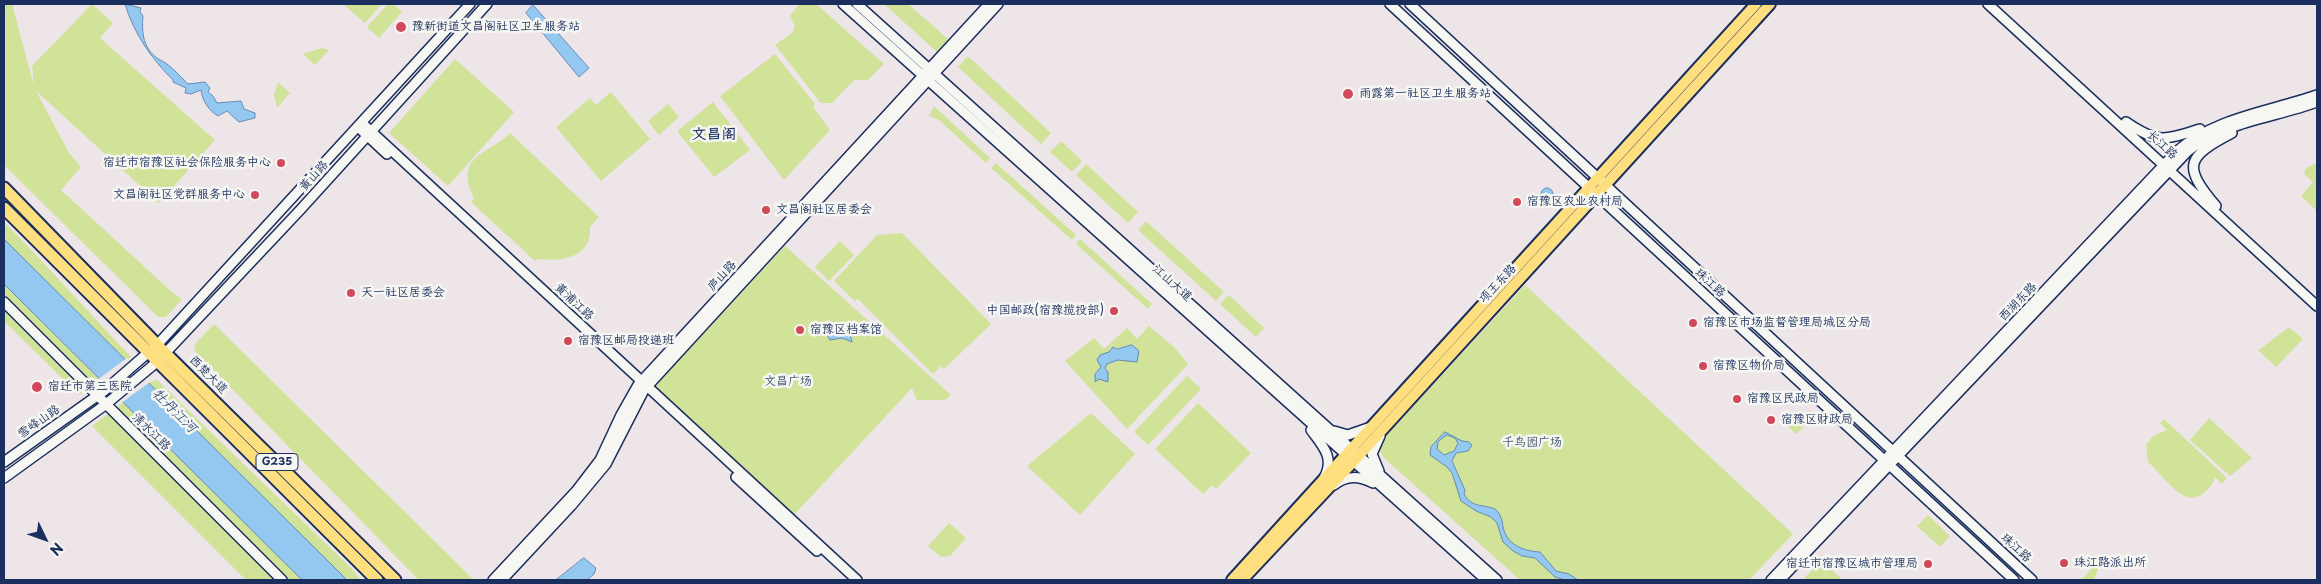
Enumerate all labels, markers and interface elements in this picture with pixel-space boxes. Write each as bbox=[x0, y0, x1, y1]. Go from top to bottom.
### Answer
marker: 豫新街道文昌阁社区卫生服务站 bbox=[394, 20, 408, 34]
place label: 豫新街道文昌阁社区卫生服务站 bbox=[412, 20, 580, 34]
marker: 雨露第一社区卫生服务站 bbox=[1341, 87, 1355, 101]
place label: 雨露第一社区卫生服务站 bbox=[1359, 87, 1491, 101]
district label: 文昌阁 bbox=[692, 126, 736, 144]
street label: 长江路 bbox=[2144, 127, 2180, 163]
place label: 宿迁市宿豫区社会保险服务中心 bbox=[103, 156, 271, 170]
marker: 宿迁市宿豫区社会保险服务中心 bbox=[275, 157, 287, 169]
street label: 黄山路 bbox=[297, 158, 331, 194]
place label: 文昌阁社区党群服务中心 bbox=[113, 188, 245, 202]
marker: 文昌阁社区党群服务中心 bbox=[249, 189, 261, 201]
place label: 宿豫区农业农村局 bbox=[1527, 195, 1623, 209]
marker: 宿豫区农业农村局 bbox=[1511, 196, 1523, 208]
place label: 文昌阁社区居委会 bbox=[776, 203, 872, 217]
marker: 文昌阁社区居委会 bbox=[760, 204, 772, 216]
street label: 庐山路 bbox=[704, 258, 740, 294]
street label: 江山大道 bbox=[1149, 262, 1195, 304]
street label: 项王东路 bbox=[1476, 262, 1520, 306]
street label: 珠江路 bbox=[1692, 265, 1728, 301]
street label: 黄浦江路 bbox=[552, 280, 596, 324]
street label: 西湖东路 bbox=[1996, 280, 2040, 324]
place label: 天一社区居委会 bbox=[361, 286, 445, 300]
marker: 天一社区居委会 bbox=[345, 287, 357, 299]
place label: 中国邮政(宿豫揽投部) bbox=[987, 304, 1104, 318]
marker: 中国邮政(宿豫揽投部) bbox=[1108, 305, 1120, 317]
place label: 宿豫区市场监督管理局城区分局 bbox=[1703, 316, 1871, 330]
marker: 宿豫区市场监督管理局城区分局 bbox=[1687, 317, 1699, 329]
place label: 宿豫区档案馆 bbox=[810, 323, 882, 337]
marker: 宿豫区档案馆 bbox=[794, 324, 806, 336]
place label: 宿豫区邮局投递班 bbox=[578, 334, 674, 348]
marker: 宿豫区邮局投递班 bbox=[562, 335, 574, 347]
street label: 西楚大道 bbox=[186, 353, 230, 397]
place label: 宿豫区物价局 bbox=[1713, 359, 1785, 373]
marker: 宿豫区物价局 bbox=[1697, 360, 1709, 372]
park label: 文昌广场 bbox=[764, 375, 812, 389]
marker: 宿迁市第三医院 bbox=[30, 380, 44, 394]
place label: 宿迁市第三医院 bbox=[48, 380, 132, 394]
water label: 牡丹江河 bbox=[148, 385, 200, 437]
place label: 宿豫区民政局 bbox=[1747, 392, 1819, 406]
marker: 宿豫区民政局 bbox=[1731, 393, 1743, 405]
street label: 雪峰山路 bbox=[15, 402, 63, 442]
street label: 清水江路 bbox=[129, 410, 173, 454]
place label: 宿豫区财政局 bbox=[1781, 413, 1853, 427]
marker: 宿豫区财政局 bbox=[1765, 414, 1777, 426]
park label: 千鸟园广场 bbox=[1502, 436, 1562, 450]
road number: G235 bbox=[256, 454, 298, 471]
north arrow bbox=[20, 514, 70, 564]
street label: 珠江路 bbox=[1998, 530, 2034, 566]
text: N bbox=[45, 538, 68, 561]
place label: 珠江路派出所 bbox=[2074, 556, 2146, 570]
place label: 宿迁市宿豫区城市管理局 bbox=[1786, 557, 1918, 571]
marker: 珠江路派出所 bbox=[2058, 557, 2070, 569]
marker: 宿迁市宿豫区城市管理局 bbox=[1922, 558, 1934, 570]

